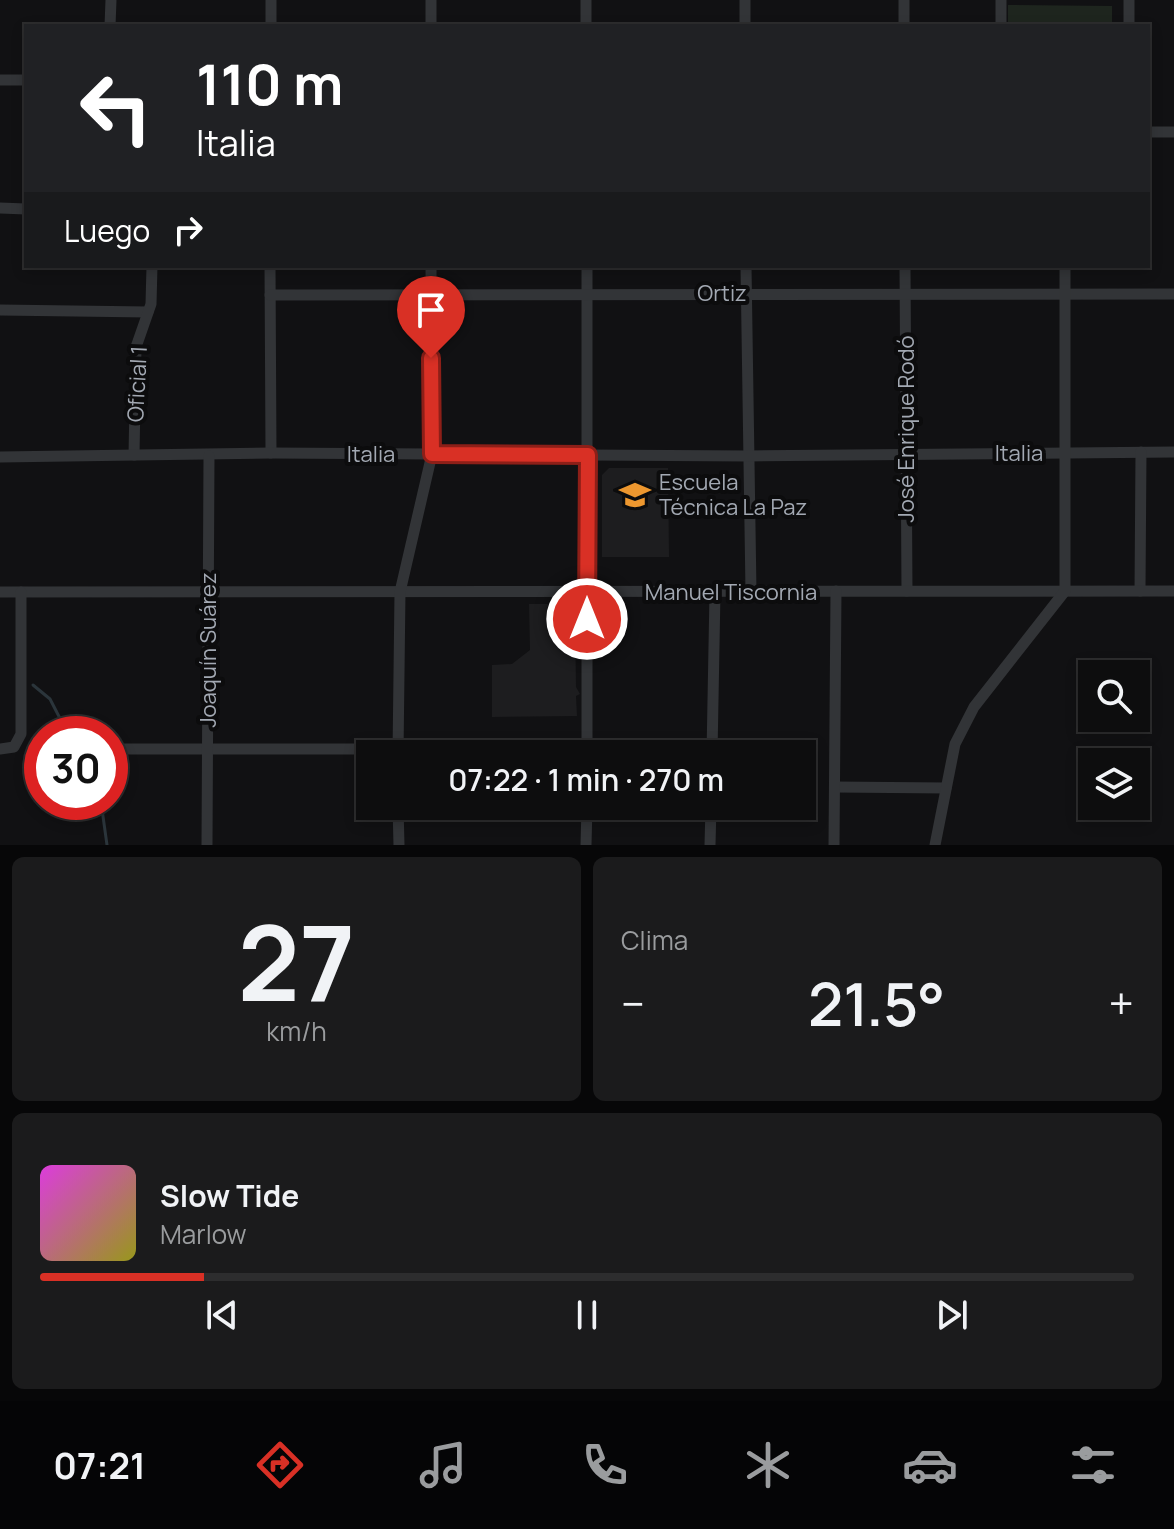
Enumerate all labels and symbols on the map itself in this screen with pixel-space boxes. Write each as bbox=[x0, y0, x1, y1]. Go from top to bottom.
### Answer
pin bbox=[397, 276, 465, 358]
street label: Ortiz bbox=[697, 278, 747, 308]
street label: José Enrique Rodó bbox=[891, 336, 921, 522]
street label: Oficial 1 bbox=[120, 345, 154, 423]
street label: Italia bbox=[995, 438, 1043, 468]
street label: Italia bbox=[347, 439, 395, 469]
place label: Escuela Técnica La Paz bbox=[659, 467, 807, 522]
school or university icon: Escuela Técnica La Paz bbox=[618, 478, 652, 512]
street label: Joaquín Suárez bbox=[193, 572, 223, 728]
position arrow bbox=[545, 577, 629, 661]
street label: Manuel Tiscornia bbox=[645, 577, 817, 607]
speed limit sign: 30 bbox=[24, 716, 128, 820]

